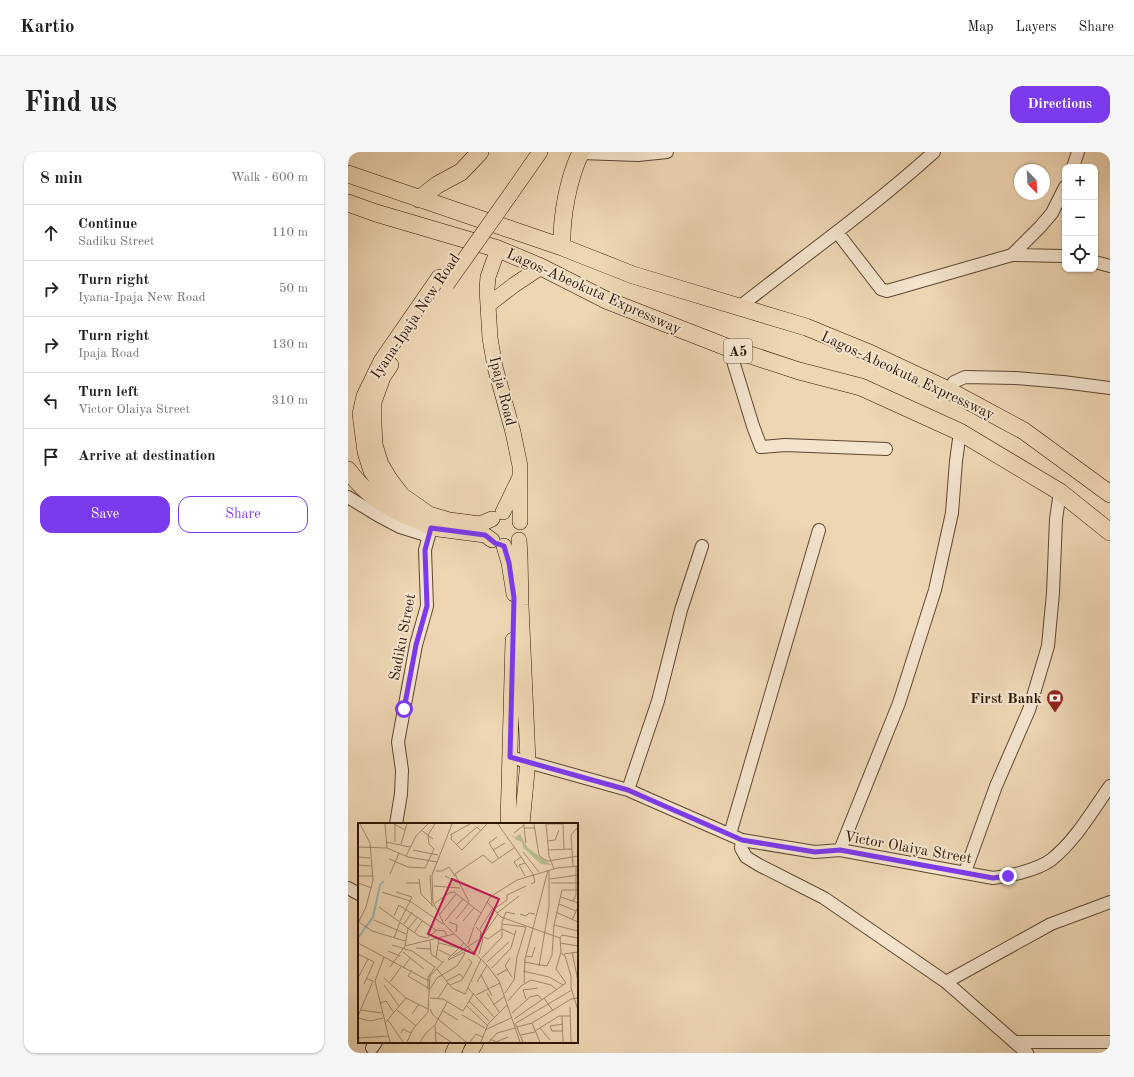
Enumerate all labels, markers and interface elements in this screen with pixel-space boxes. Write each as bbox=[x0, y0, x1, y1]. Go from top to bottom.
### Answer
text: Kartio bbox=[20, 18, 75, 37]
text: Map bbox=[968, 20, 994, 34]
text: Layers bbox=[1016, 20, 1057, 34]
text: Share bbox=[1079, 20, 1114, 34]
button: Directions bbox=[1010, 86, 1110, 123]
text: Find us bbox=[24, 90, 117, 118]
north arrow bbox=[1014, 164, 1050, 200]
map controls bbox=[1062, 164, 1098, 272]
button: + bbox=[1062, 164, 1098, 200]
text: 8 min bbox=[40, 170, 83, 187]
text: Walk · 600 m bbox=[231, 171, 308, 184]
button: − bbox=[1062, 200, 1098, 236]
text: Continue bbox=[78, 217, 137, 232]
icon: ahead bbox=[40, 222, 62, 244]
text: 110 m bbox=[271, 226, 308, 239]
text: Sadiku Street bbox=[78, 235, 155, 248]
button: locate bbox=[1062, 236, 1098, 272]
street label: Lagos-Abeokuta Expressway bbox=[504, 247, 683, 338]
street label: Iyana-Ipaja New Road bbox=[369, 252, 464, 382]
text: Turn right bbox=[78, 273, 149, 288]
icon: right bbox=[40, 278, 62, 300]
text: 50 m bbox=[279, 282, 308, 295]
text: Iyana-Ipaja New Road bbox=[78, 291, 205, 304]
text: Turn right bbox=[78, 329, 149, 344]
street label: Lagos-Abeokuta Expressway bbox=[818, 330, 996, 423]
icon: right bbox=[40, 334, 62, 356]
text: 130 m bbox=[271, 338, 308, 351]
road number: A5 bbox=[724, 339, 752, 363]
text: Ipaja Road bbox=[78, 347, 139, 360]
street label: Ipaja Road bbox=[486, 355, 517, 428]
text: Turn left bbox=[78, 385, 138, 400]
icon: left bbox=[40, 390, 62, 412]
text: 310 m bbox=[271, 394, 308, 407]
text: Victor Olaiya Street bbox=[78, 403, 190, 416]
icon: arrive bbox=[40, 446, 62, 468]
text: Arrive at destination bbox=[78, 449, 216, 464]
button: Save bbox=[40, 496, 170, 533]
button: Share bbox=[178, 496, 308, 533]
street label: Sadiku Street bbox=[388, 592, 419, 682]
bank icon: First Bank bbox=[1045, 688, 1065, 713]
place label: First Bank bbox=[970, 692, 1043, 707]
route start bbox=[395, 700, 413, 718]
inset map bbox=[358, 823, 578, 1043]
street label: Victor Olaiya Street bbox=[843, 830, 973, 867]
route end bbox=[999, 867, 1017, 885]

